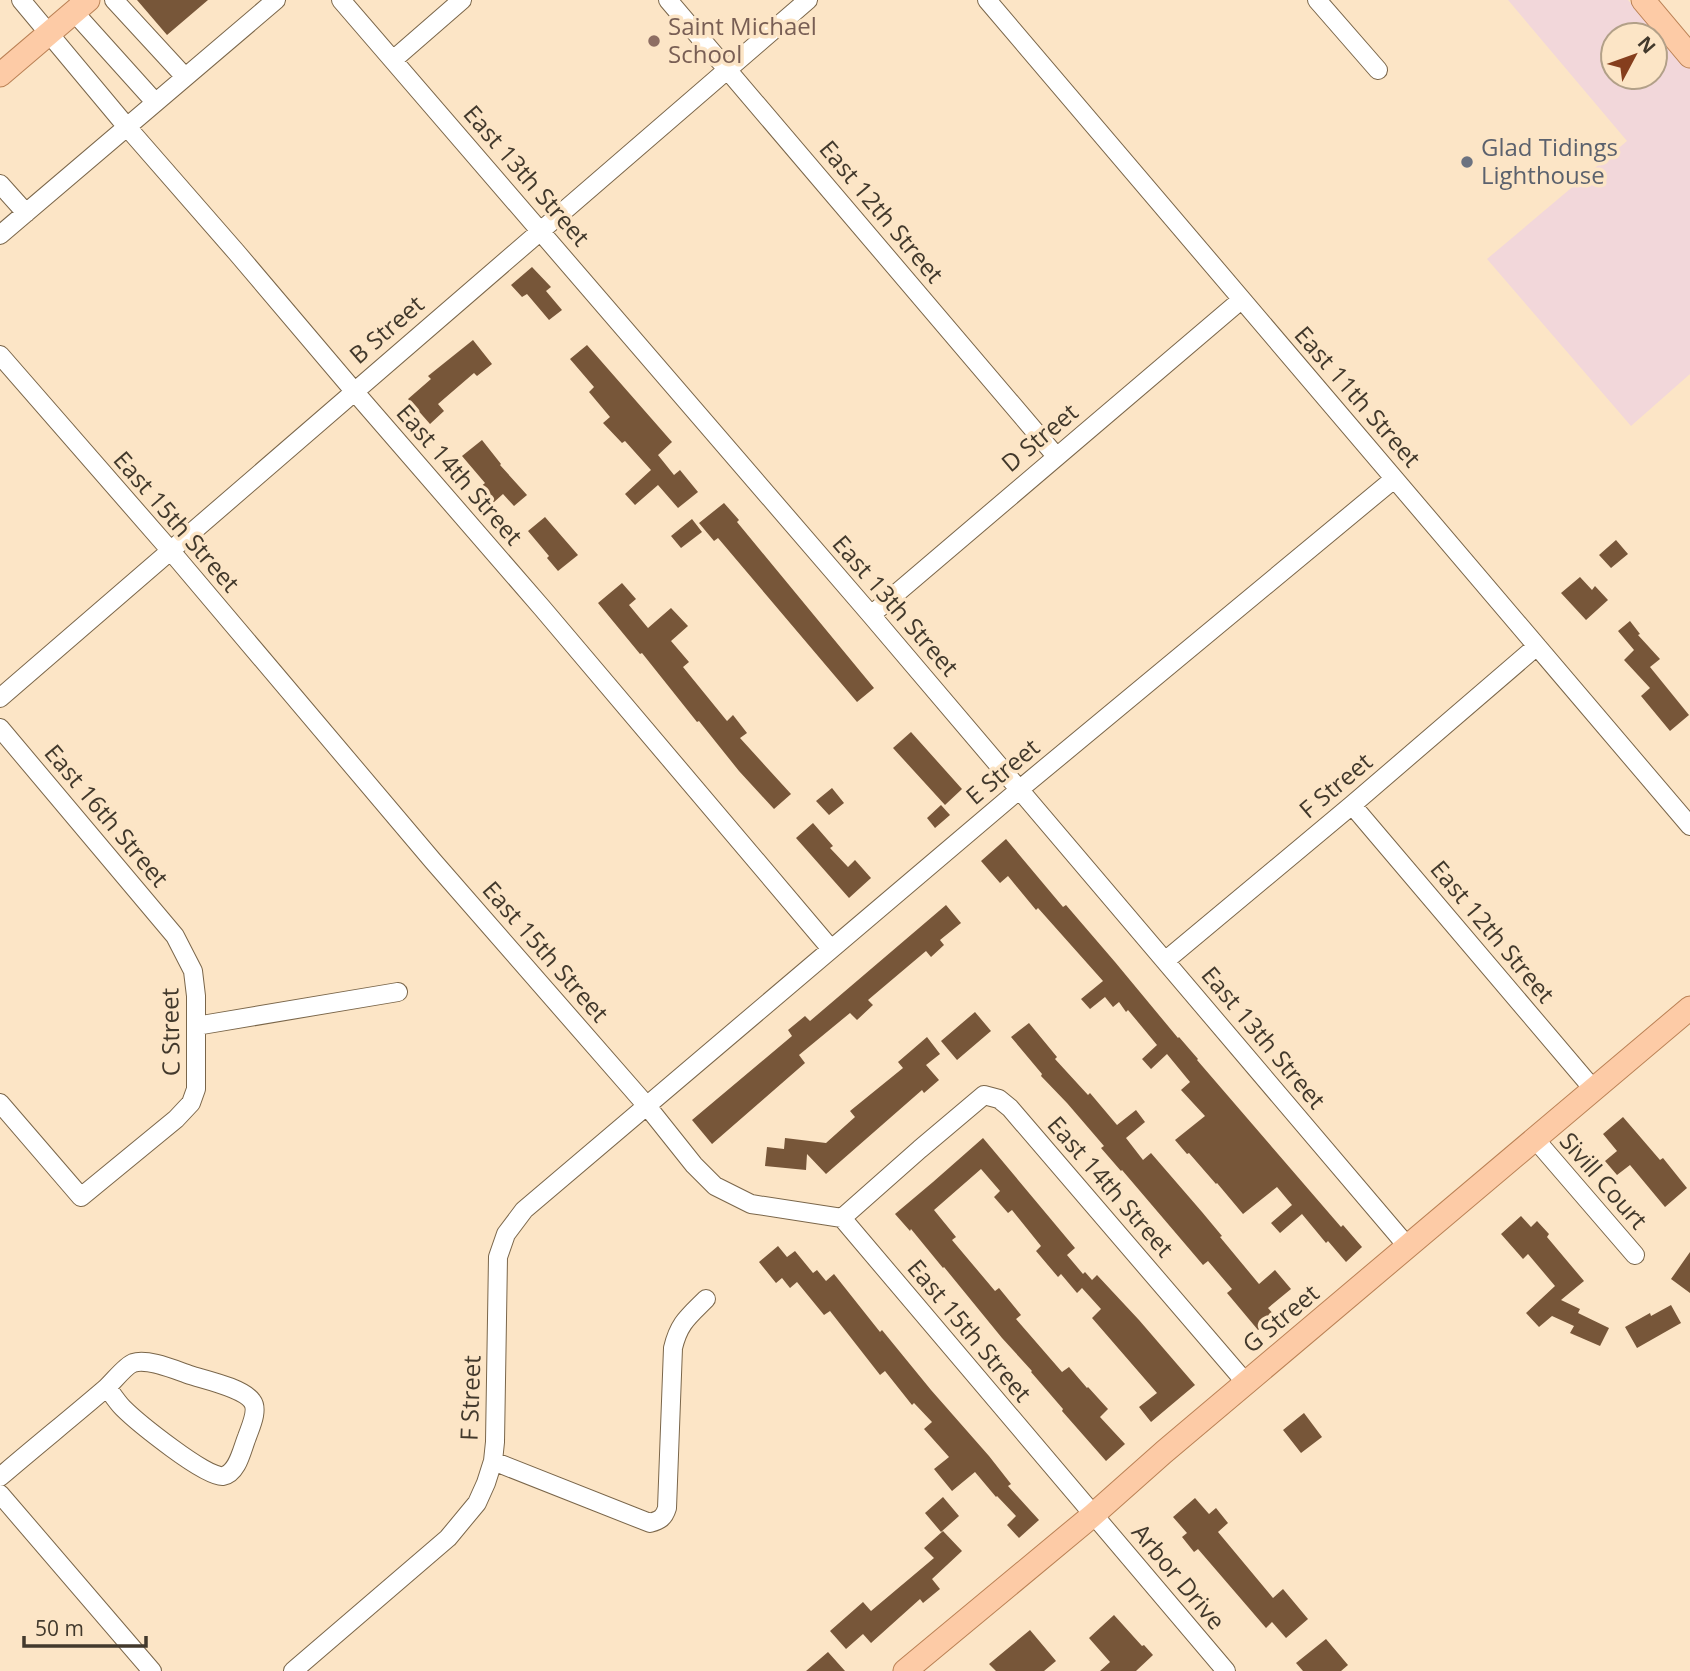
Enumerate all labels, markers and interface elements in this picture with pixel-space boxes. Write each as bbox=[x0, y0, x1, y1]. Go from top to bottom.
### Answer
place label: Saint Michael School bbox=[668, 9, 817, 70]
north arrow bbox=[1599, 21, 1669, 91]
text: N bbox=[1632, 30, 1662, 59]
marker: Saint Michael School bbox=[646, 33, 662, 49]
street label: East 13th Street bbox=[457, 97, 598, 253]
place label: Glad Tidings Lighthouse bbox=[1481, 130, 1618, 191]
street label: East 12th Street bbox=[813, 133, 952, 289]
marker: Glad Tidings Lighthouse bbox=[1459, 154, 1475, 170]
street label: B Street bbox=[342, 287, 430, 370]
street label: East 11th Street bbox=[1288, 318, 1429, 474]
street label: D Street bbox=[994, 395, 1084, 479]
street label: East 14th Street bbox=[390, 396, 531, 552]
street label: East 15th Street bbox=[107, 443, 248, 599]
street label: East 13th Street bbox=[826, 527, 967, 683]
street label: E Street bbox=[958, 730, 1046, 811]
street label: East 16th Street bbox=[38, 737, 177, 893]
street label: F Street bbox=[1292, 745, 1378, 825]
street label: East 12th Street bbox=[1424, 853, 1563, 1009]
street label: East 15th Street bbox=[476, 873, 617, 1029]
street label: East 13th Street bbox=[1195, 959, 1334, 1115]
street label: C Street bbox=[152, 988, 187, 1077]
street label: East 14th Street bbox=[1041, 1108, 1182, 1264]
street label: Sivill Court bbox=[1553, 1125, 1655, 1235]
street label: East 15th Street bbox=[901, 1252, 1040, 1408]
street label: G Street bbox=[1235, 1276, 1325, 1360]
street label: F Street bbox=[452, 1355, 487, 1441]
street label: Arbor Drive bbox=[1125, 1516, 1233, 1636]
scale bar bbox=[24, 1604, 147, 1648]
text: 50 m bbox=[35, 1614, 84, 1642]

